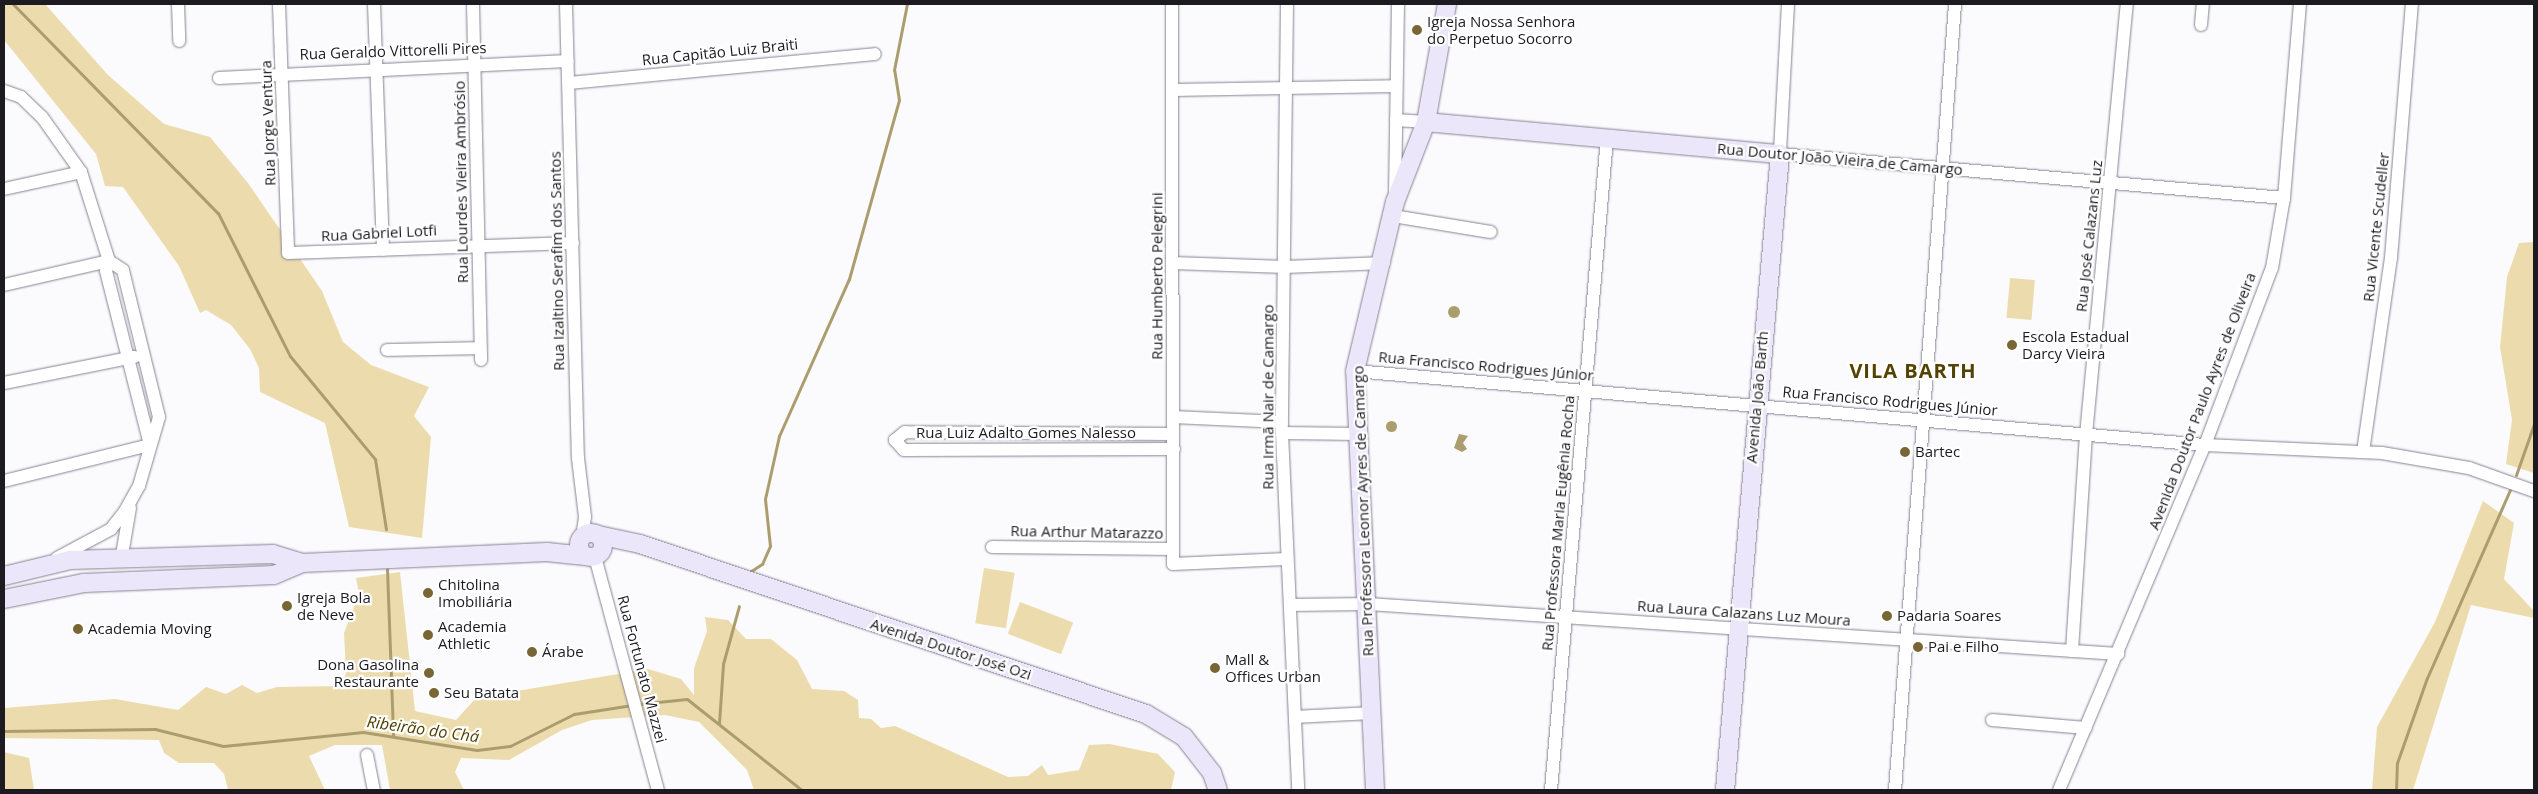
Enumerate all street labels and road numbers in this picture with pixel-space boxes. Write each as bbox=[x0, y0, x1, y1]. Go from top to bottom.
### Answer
street label: Rua Capitão Luiz Braiti bbox=[641, 35, 799, 69]
street label: Rua Geraldo Vittorelli Pires bbox=[299, 39, 487, 63]
street label: Rua Jorge Ventura bbox=[257, 60, 279, 186]
street label: Rua Lourdes Vieira Ambrósio bbox=[450, 81, 472, 283]
street label: Rua Doutor João Vieira de Camargo bbox=[1716, 139, 1964, 179]
street label: Rua Izaltino Serafim dos Santos bbox=[546, 151, 568, 371]
street label: Rua Vicente Scudeller bbox=[2359, 151, 2393, 303]
street label: Rua José Calazans Luz bbox=[2072, 159, 2106, 313]
street label: Rua Humberto Pelegrini bbox=[1148, 192, 1166, 360]
street label: Rua Gabriel Lotfi bbox=[321, 221, 437, 245]
street label: Avenida Doutor Paulo Ayres de Oliveira bbox=[2144, 270, 2260, 532]
street label: Rua Irmã Nair de Camargo bbox=[1259, 304, 1277, 490]
street label: Avenida João Barth bbox=[1742, 330, 1772, 464]
street label: Rua Francisco Rodrigues Júnior bbox=[1378, 348, 1594, 384]
street label: Rua Professora Leonor Ayres de Camargo bbox=[1349, 365, 1377, 657]
street label: Rua Francisco Rodrigues Júnior bbox=[1782, 383, 1998, 419]
street label: Rua Professora Maria Eugênia Rocha bbox=[1538, 395, 1578, 651]
street label: Rua Luiz Adalto Gomes Nalesso bbox=[916, 424, 1136, 442]
street label: Rua Arthur Matarazzo bbox=[1010, 522, 1164, 542]
street label: Rua Fortunato Mazzei bbox=[614, 593, 670, 745]
street label: Rua Laura Calazans Luz Moura bbox=[1637, 597, 1851, 629]
street label: Avenida Doutor José Ozi bbox=[868, 614, 1034, 684]

